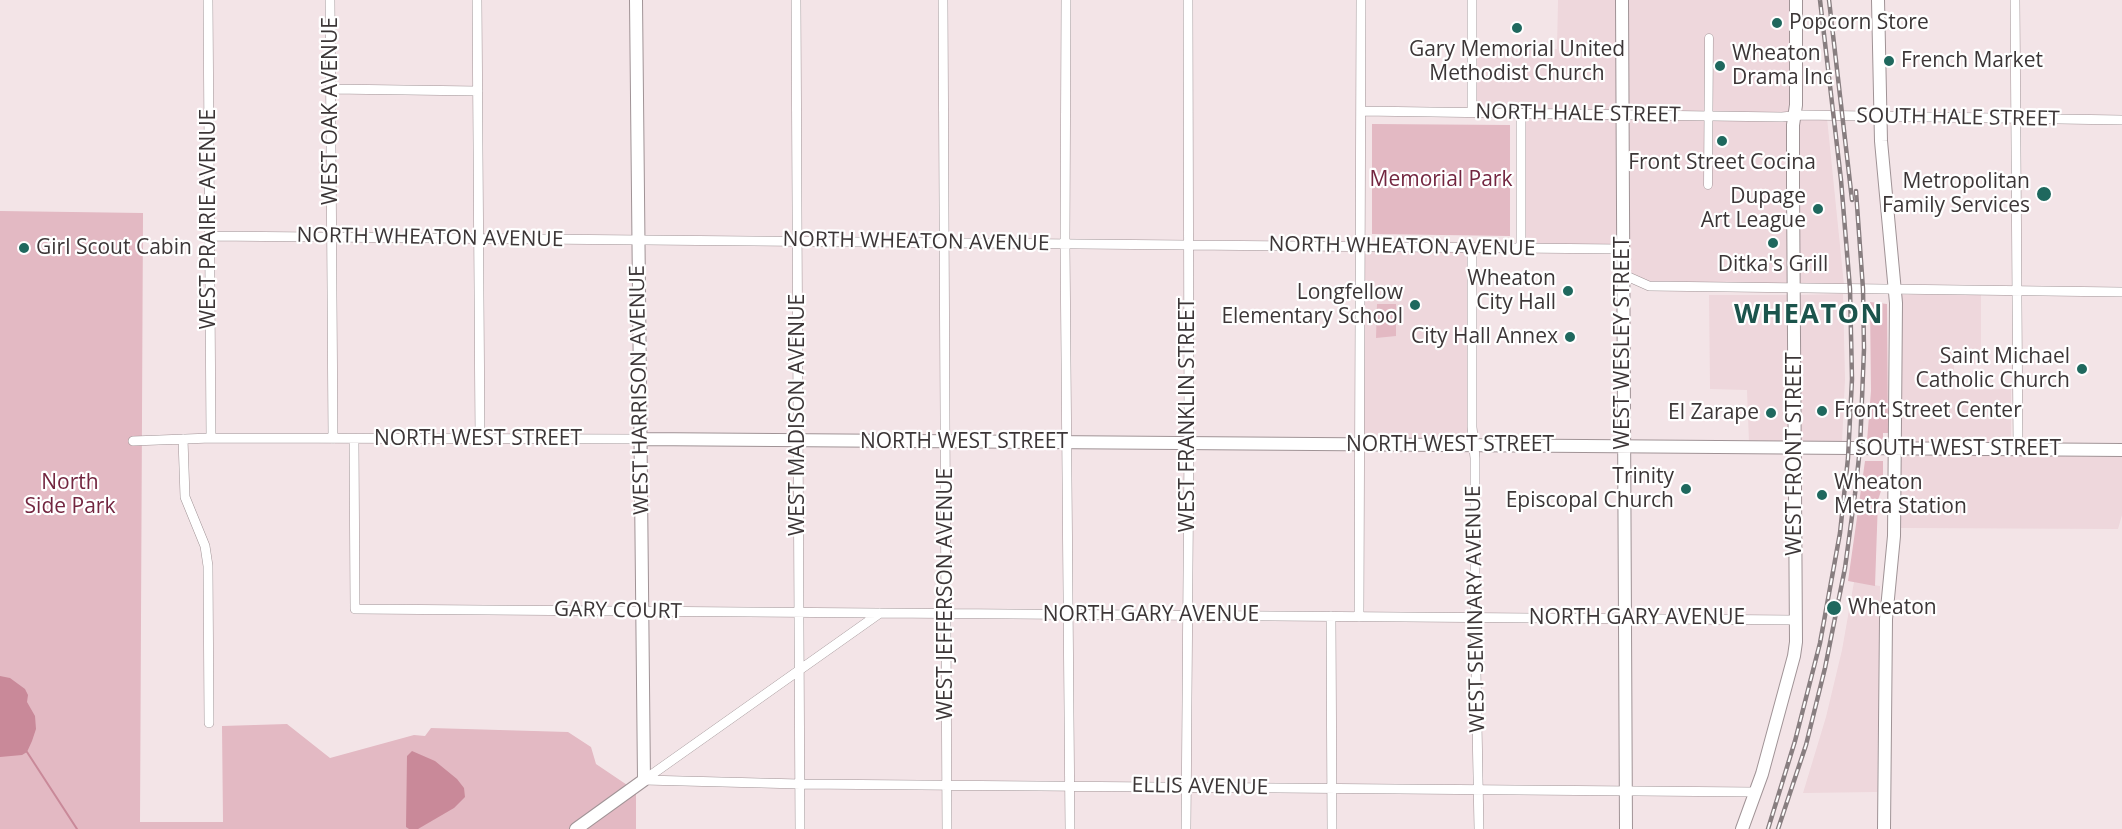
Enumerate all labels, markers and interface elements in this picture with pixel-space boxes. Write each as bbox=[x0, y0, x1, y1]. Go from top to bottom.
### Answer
place label: Popcorn Store bbox=[1789, 10, 1929, 36]
marker: Popcorn Store bbox=[1770, 16, 1784, 30]
street label: WEST OAK AVENUE bbox=[318, 17, 344, 205]
marker: Gary Memorial United Methodist Church bbox=[1510, 21, 1524, 35]
place label: Gary Memorial United Methodist Church bbox=[1409, 37, 1625, 87]
place label: Wheaton Drama Inc bbox=[1732, 41, 1833, 91]
place label: French Market bbox=[1901, 48, 2043, 74]
marker: French Market bbox=[1882, 54, 1896, 68]
marker: Wheaton Drama Inc bbox=[1713, 59, 1727, 73]
street label: NORTH HALE STREET bbox=[1475, 100, 1681, 128]
street label: SOUTH HALE STREET bbox=[1856, 104, 2060, 132]
street label: WEST PRAIRIE AVENUE bbox=[196, 109, 222, 329]
marker: Front Street Cocina bbox=[1715, 134, 1729, 148]
place label: Front Street Cocina bbox=[1628, 150, 1816, 176]
park label: Memorial Park bbox=[1370, 167, 1512, 193]
place label: Metropolitan Family Services bbox=[1882, 169, 2030, 219]
place label: Dupage Art League bbox=[1701, 184, 1806, 234]
marker: Metropolitan Family Services bbox=[2035, 185, 2053, 203]
marker: Dupage Art League bbox=[1811, 202, 1825, 216]
street label: NORTH WHEATON AVENUE bbox=[296, 223, 564, 253]
street label: NORTH WHEATON AVENUE bbox=[782, 227, 1050, 257]
street label: NORTH WHEATON AVENUE bbox=[1268, 232, 1536, 262]
place label: Girl Scout Cabin bbox=[36, 235, 192, 261]
marker: Ditka's Grill bbox=[1766, 236, 1780, 250]
street label: WEST WESLEY STREET bbox=[1610, 237, 1636, 449]
marker: Girl Scout Cabin bbox=[17, 241, 31, 255]
place label: Ditka's Grill bbox=[1718, 252, 1828, 278]
street label: WEST HARRISON AVENUE bbox=[625, 265, 655, 515]
place label: Wheaton City Hall bbox=[1467, 266, 1556, 316]
place label: Longfellow Elementary School bbox=[1221, 280, 1403, 330]
marker: Wheaton City Hall bbox=[1561, 284, 1575, 298]
street label: WEST MADISON AVENUE bbox=[785, 294, 811, 536]
street label: WEST FRANKLIN STREET bbox=[1175, 298, 1201, 532]
marker: Longfellow Elementary School bbox=[1408, 298, 1422, 312]
district label: WHEATON bbox=[1734, 299, 1884, 331]
place label: City Hall Annex bbox=[1411, 324, 1558, 350]
marker: City Hall Annex bbox=[1563, 330, 1577, 344]
place label: Saint Michael Catholic Church bbox=[1915, 344, 2070, 394]
street label: WEST FRONT STREET bbox=[1782, 352, 1808, 556]
marker: Saint Michael Catholic Church bbox=[2075, 362, 2089, 376]
place label: Front Street Center bbox=[1834, 398, 2022, 424]
place label: El Zarape bbox=[1668, 400, 1759, 426]
marker: Front Street Center bbox=[1815, 404, 1829, 418]
marker: El Zarape bbox=[1764, 406, 1778, 420]
street label: NORTH WEST STREET bbox=[374, 426, 582, 452]
street label: NORTH WEST STREET bbox=[860, 429, 1068, 455]
street label: NORTH WEST STREET bbox=[1346, 432, 1554, 458]
street label: SOUTH WEST STREET bbox=[1855, 436, 2061, 462]
place label: Trinity Episcopal Church bbox=[1506, 464, 1674, 514]
street label: WEST JEFFERSON AVENUE bbox=[933, 468, 959, 720]
park label: North Side Park bbox=[25, 470, 115, 520]
place label: Wheaton Metra Station bbox=[1834, 470, 1967, 520]
marker: Trinity Episcopal Church bbox=[1679, 482, 1693, 496]
street label: WEST SEMINARY AVENUE bbox=[1461, 485, 1491, 733]
marker: Wheaton Metra Station bbox=[1815, 488, 1829, 502]
place label: Wheaton bbox=[1848, 595, 1937, 621]
street label: GARY COURT bbox=[554, 597, 682, 625]
marker: Wheaton bbox=[1825, 599, 1843, 617]
street label: NORTH GARY AVENUE bbox=[1043, 602, 1259, 628]
street label: NORTH GARY AVENUE bbox=[1529, 605, 1745, 631]
street label: ELLIS AVENUE bbox=[1131, 773, 1269, 801]

